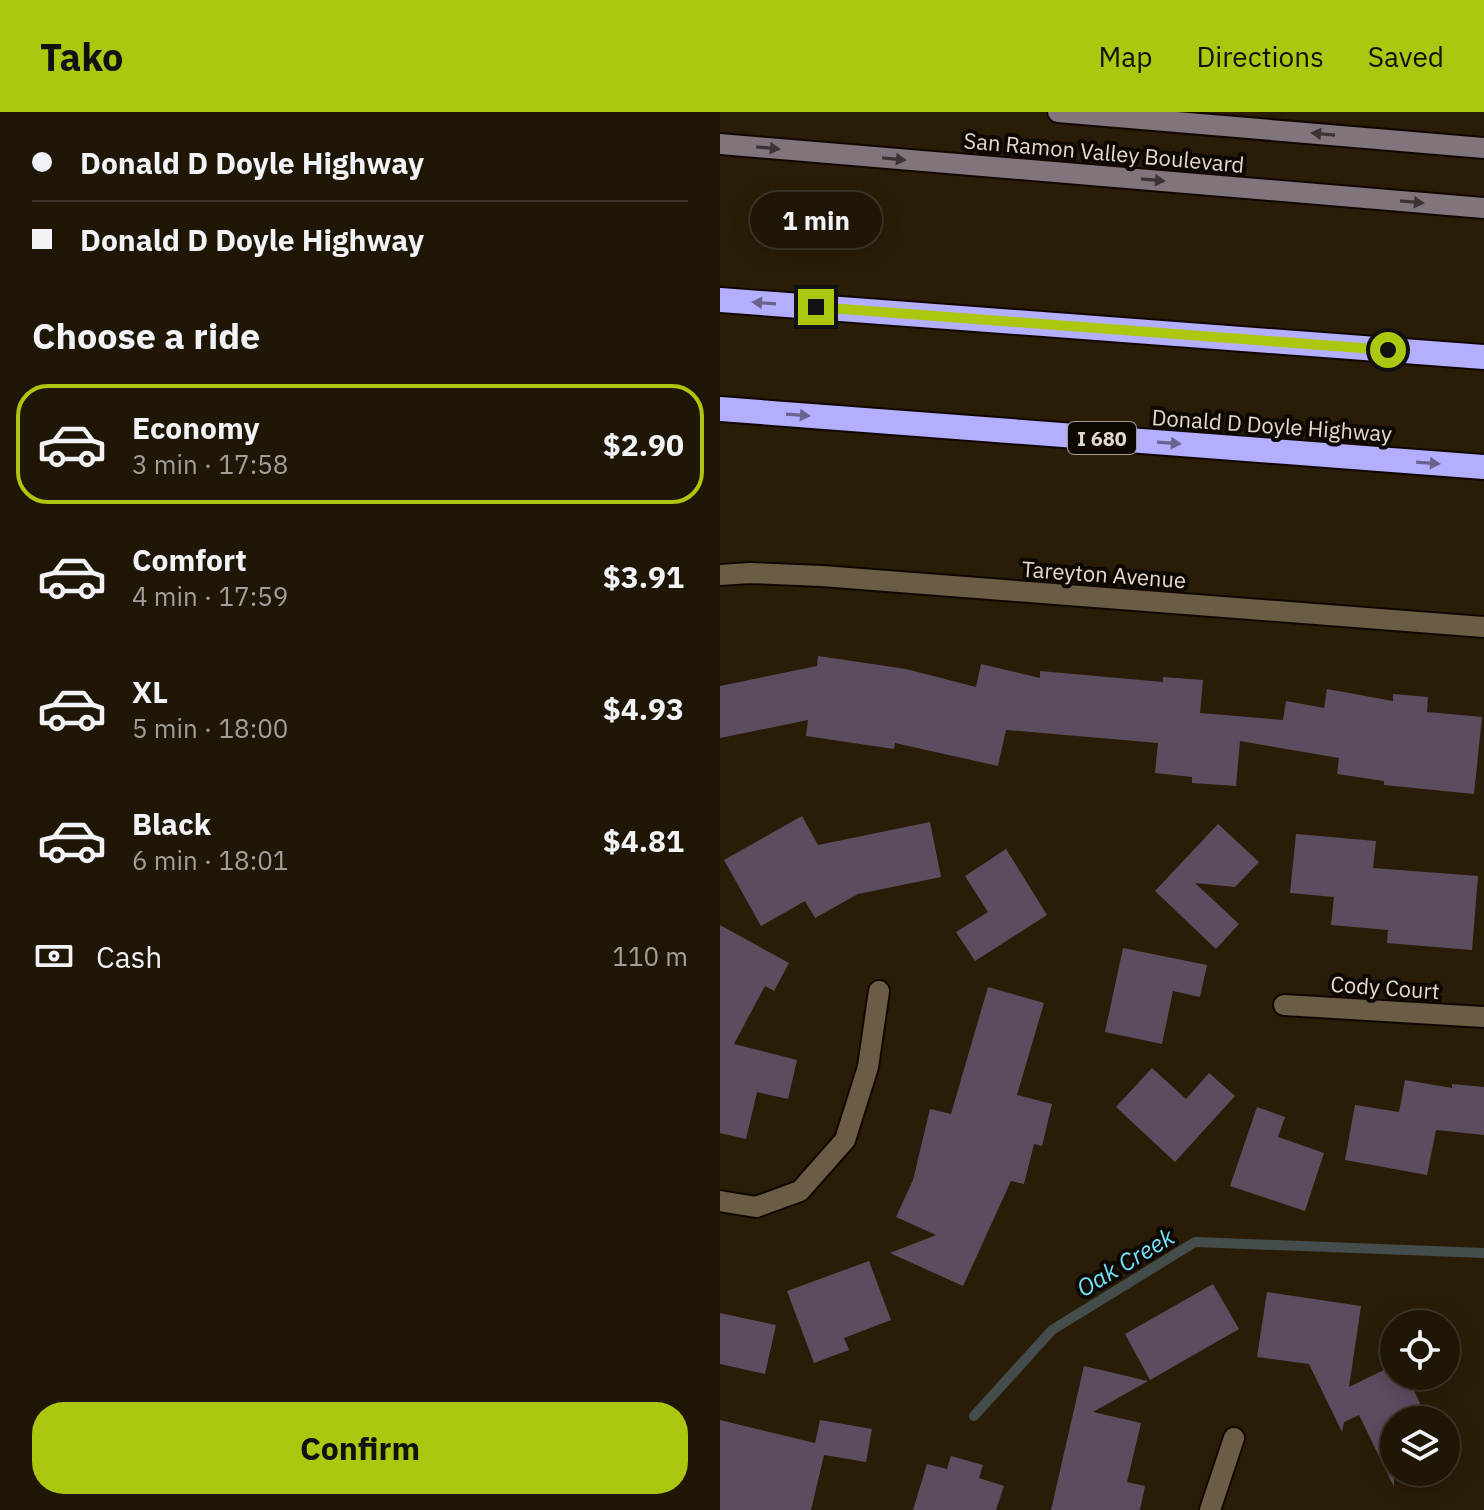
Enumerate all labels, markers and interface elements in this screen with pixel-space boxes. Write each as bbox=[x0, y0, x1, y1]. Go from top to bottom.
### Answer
text: Tako bbox=[40, 32, 124, 81]
text: Map bbox=[1098, 38, 1152, 75]
text: Directions bbox=[1196, 38, 1324, 75]
text: Saved bbox=[1368, 38, 1444, 75]
street label: San Ramon Valley Boulevard bbox=[962, 125, 1246, 179]
one-way arrow bbox=[1310, 128, 1335, 141]
one-way arrow bbox=[756, 142, 781, 155]
text: Donald D Doyle Highway bbox=[80, 143, 424, 182]
one-way arrow bbox=[882, 152, 907, 165]
one-way arrow bbox=[1141, 174, 1166, 187]
callout: 1 min bbox=[750, 191, 882, 247]
one-way arrow bbox=[1400, 196, 1425, 209]
text: 1 min bbox=[782, 203, 850, 237]
text: Donald D Doyle Highway bbox=[80, 220, 424, 259]
route end bbox=[798, 289, 834, 325]
one-way arrow bbox=[751, 296, 776, 309]
text: Choose a ride bbox=[32, 312, 260, 359]
route start bbox=[1370, 332, 1406, 368]
street label: Donald D Doyle Highway bbox=[1151, 402, 1393, 448]
icon: car bbox=[36, 408, 108, 480]
text: Economy bbox=[132, 408, 260, 447]
one-way arrow bbox=[786, 408, 811, 421]
road number: I 680 bbox=[1068, 422, 1136, 454]
text: $2.90 bbox=[603, 425, 684, 464]
one-way arrow bbox=[1157, 437, 1182, 450]
text: 3 min · 17:58 bbox=[132, 447, 288, 481]
one-way arrow bbox=[1416, 457, 1441, 470]
icon: car bbox=[36, 540, 108, 612]
text: Comfort bbox=[132, 540, 247, 579]
street label: Tareyton Avenue bbox=[1021, 554, 1187, 594]
text: $3.91 bbox=[603, 557, 684, 596]
text: 4 min · 17:59 bbox=[132, 579, 288, 613]
icon: car bbox=[36, 672, 108, 744]
text: XL bbox=[132, 672, 168, 711]
text: $4.93 bbox=[603, 689, 684, 728]
text: 5 min · 18:00 bbox=[132, 711, 288, 745]
icon: car bbox=[36, 804, 108, 876]
text: Black bbox=[132, 804, 211, 843]
text: $4.81 bbox=[603, 821, 684, 860]
text: 6 min · 18:01 bbox=[132, 843, 288, 877]
icon: cash bbox=[32, 934, 76, 978]
text: Cash bbox=[96, 937, 162, 976]
text: 110 m bbox=[612, 939, 688, 973]
street label: Cody Court bbox=[1329, 969, 1441, 1005]
water label: Oak Creek bbox=[1070, 1220, 1180, 1304]
map controls bbox=[1380, 1310, 1460, 1486]
button: locate bbox=[1380, 1310, 1460, 1390]
button: Confirm bbox=[32, 1402, 688, 1494]
button: layers bbox=[1380, 1406, 1460, 1486]

